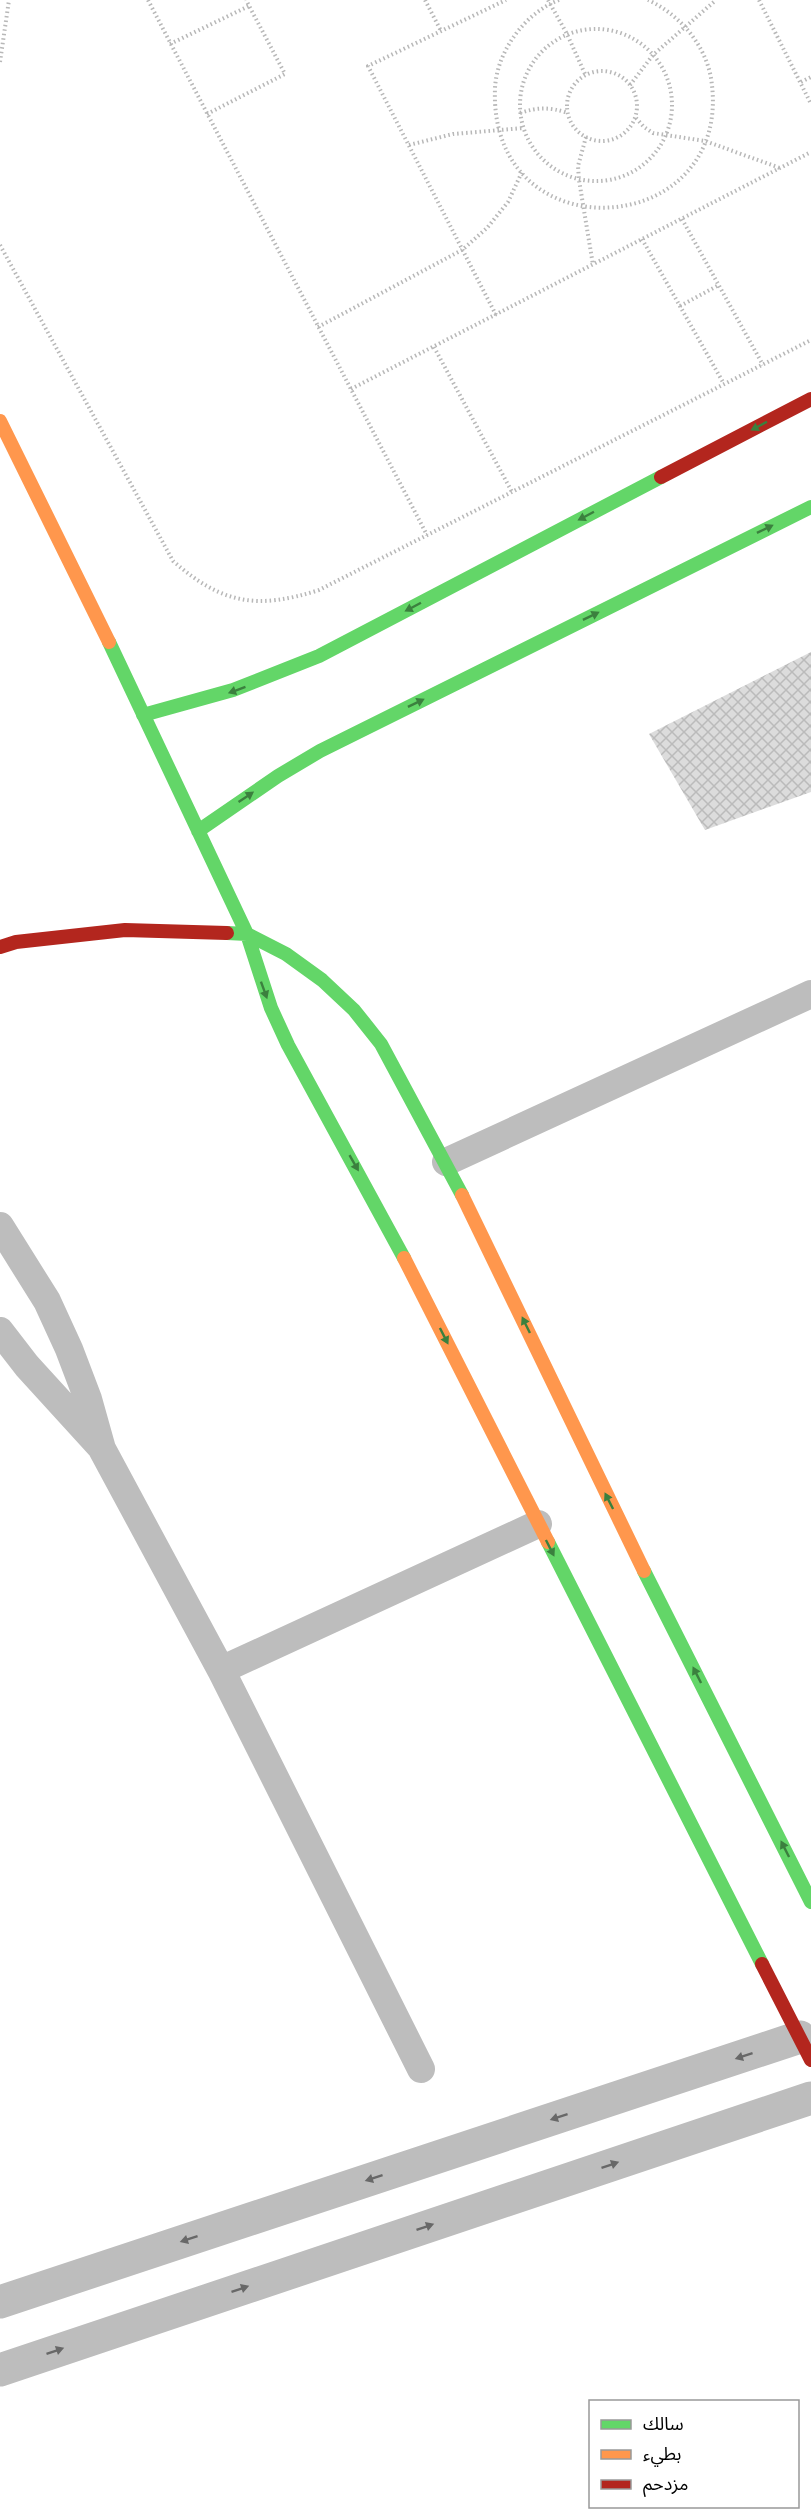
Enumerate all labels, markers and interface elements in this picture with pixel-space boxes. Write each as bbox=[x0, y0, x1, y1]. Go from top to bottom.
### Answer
one-way arrow bbox=[750, 421, 767, 431]
one-way arrow bbox=[578, 512, 595, 521]
one-way arrow bbox=[757, 525, 774, 534]
one-way arrow bbox=[405, 602, 422, 612]
one-way arrow bbox=[582, 612, 599, 621]
one-way arrow bbox=[228, 686, 246, 696]
one-way arrow bbox=[408, 699, 425, 708]
one-way arrow bbox=[238, 792, 254, 803]
one-way arrow bbox=[260, 981, 270, 999]
one-way arrow bbox=[349, 1155, 359, 1172]
one-way arrow bbox=[521, 1316, 530, 1333]
one-way arrow bbox=[439, 1327, 449, 1344]
one-way arrow bbox=[604, 1492, 614, 1509]
one-way arrow bbox=[545, 1539, 555, 1556]
one-way arrow bbox=[692, 1667, 702, 1684]
one-way arrow bbox=[780, 1841, 789, 1858]
one-way arrow bbox=[735, 2051, 753, 2061]
one-way arrow bbox=[550, 2113, 568, 2122]
one-way arrow bbox=[601, 2160, 619, 2170]
one-way arrow bbox=[365, 2174, 383, 2183]
one-way arrow bbox=[416, 2222, 434, 2232]
one-way arrow bbox=[180, 2235, 198, 2244]
one-way arrow bbox=[231, 2284, 249, 2294]
one-way arrow bbox=[47, 2346, 65, 2356]
legend bbox=[589, 2400, 799, 2508]
text: سالك bbox=[643, 2412, 684, 2434]
text: بطيء bbox=[643, 2442, 681, 2467]
text: مزدحم bbox=[643, 2472, 688, 2497]

